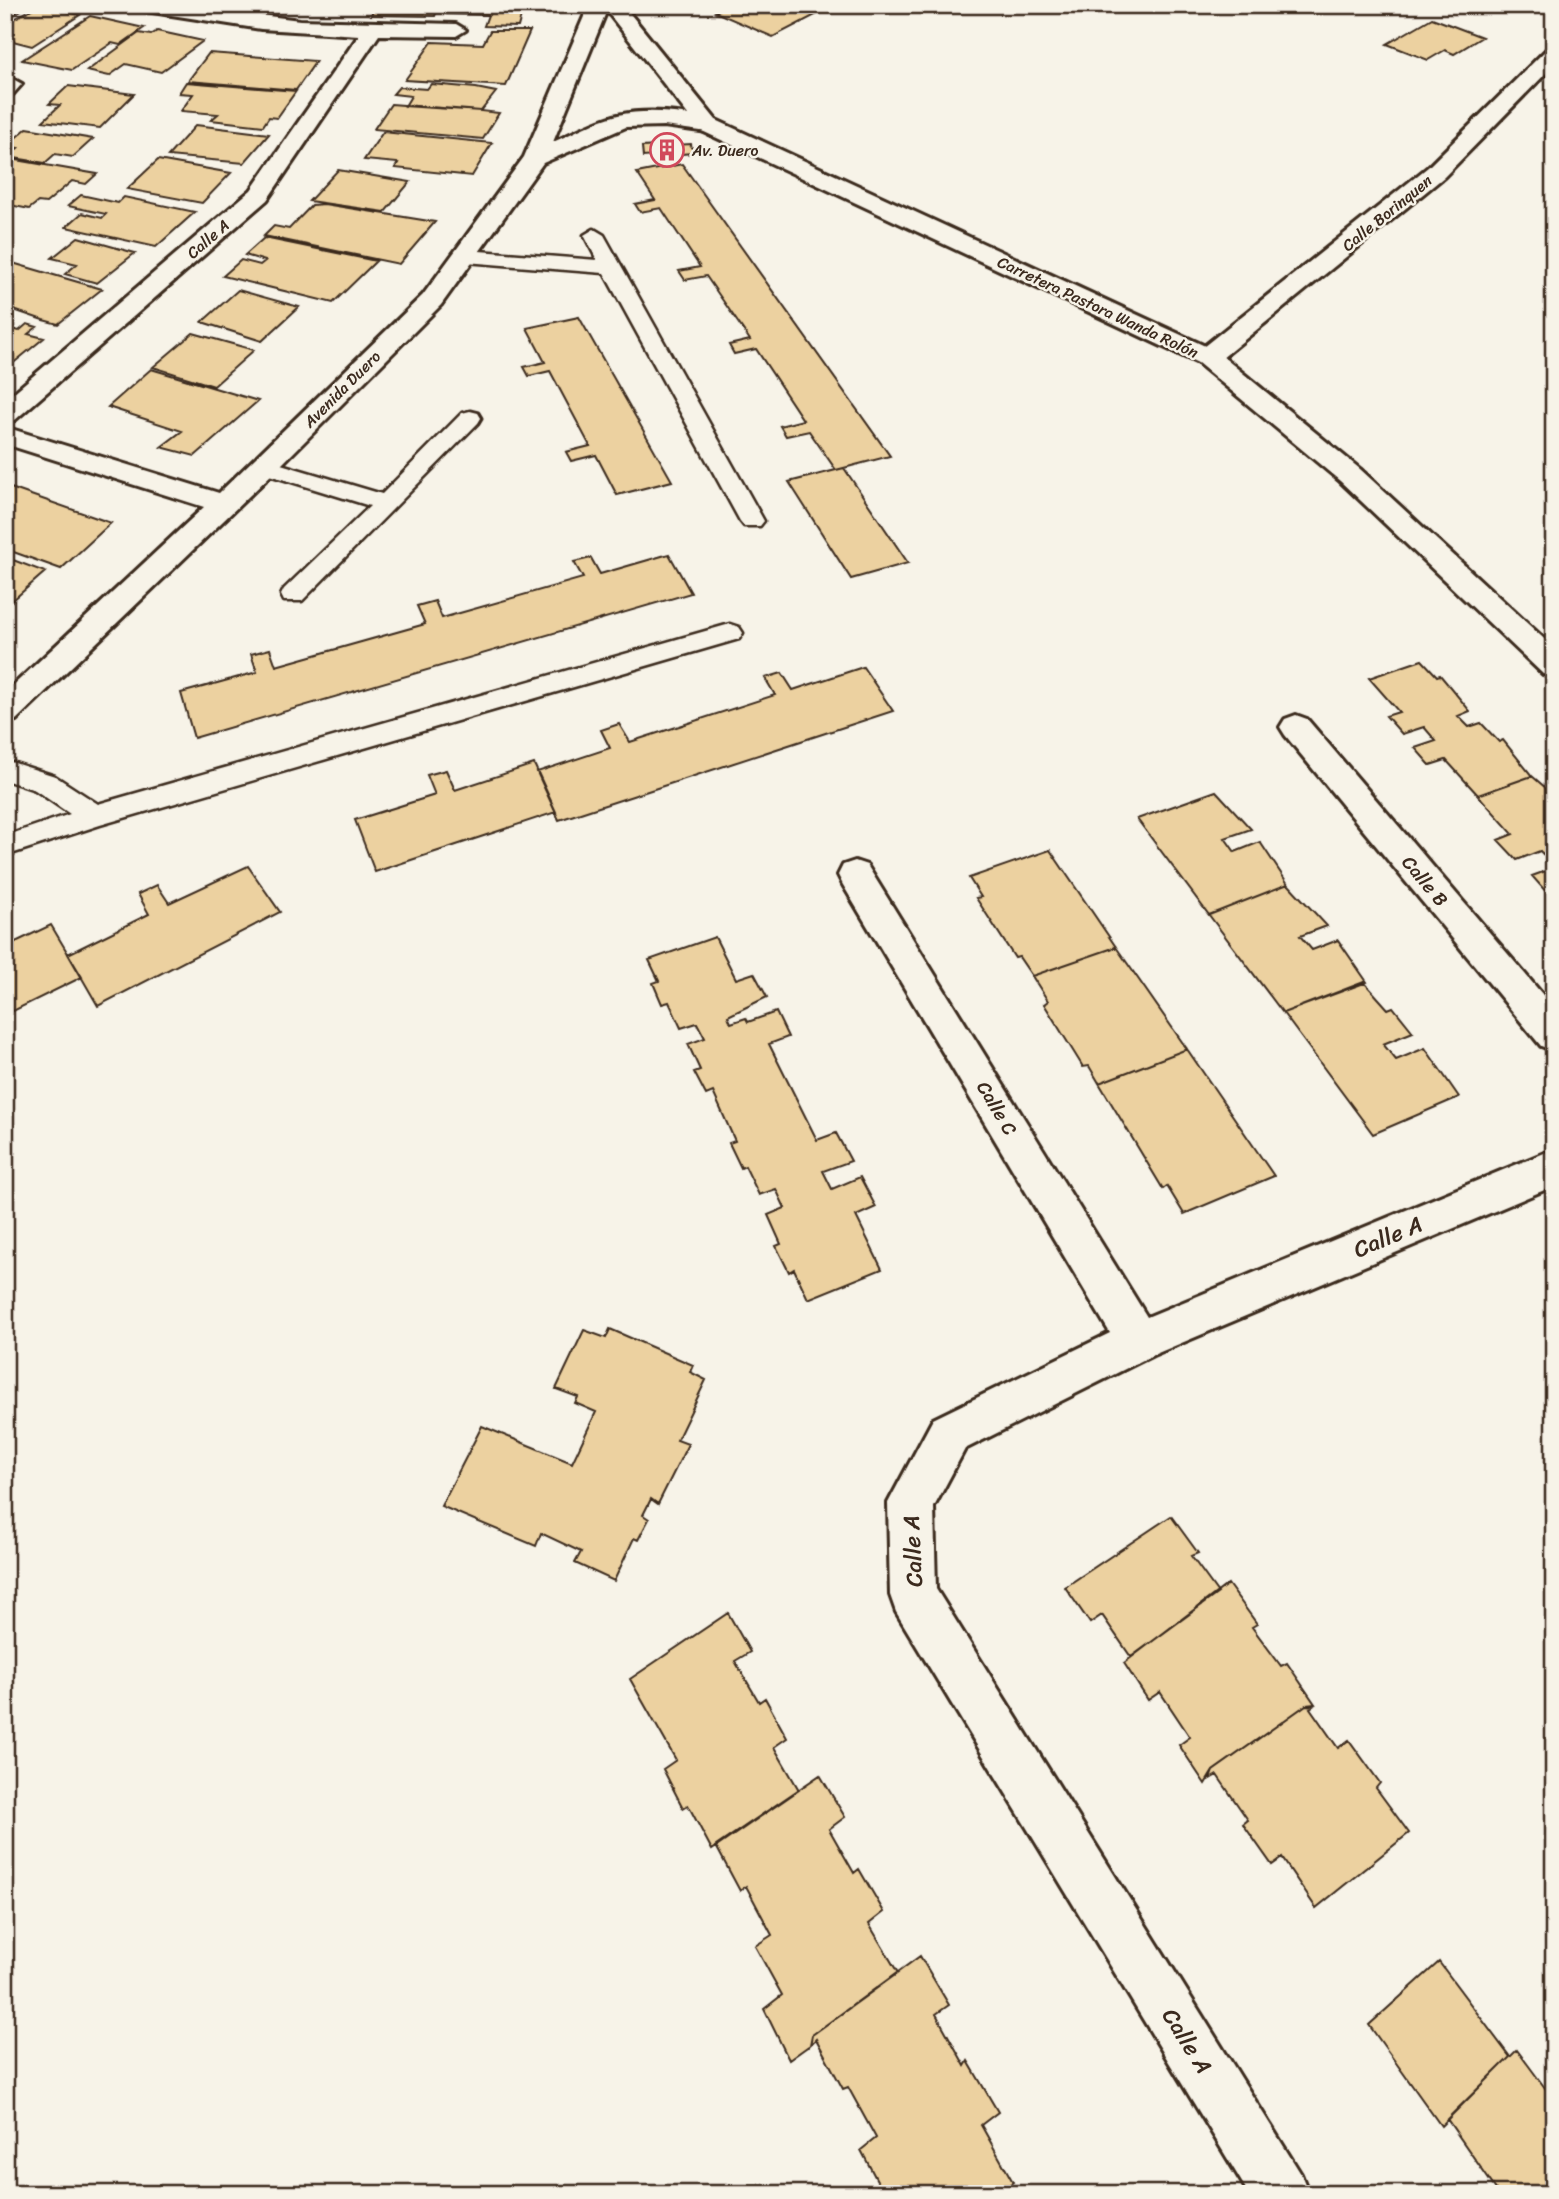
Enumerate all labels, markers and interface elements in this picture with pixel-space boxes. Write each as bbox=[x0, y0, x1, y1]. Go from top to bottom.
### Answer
building icon: Av. Duero bbox=[648, 131, 686, 169]
place label: Av. Duero bbox=[691, 136, 759, 165]
street label: Calle Borinquen bbox=[1335, 167, 1439, 259]
street label: Calle A bbox=[180, 212, 236, 266]
street label: Carretera Pastora Wanda Rolón bbox=[993, 248, 1204, 367]
street label: Avenida Duero bbox=[295, 343, 388, 436]
street label: Calle B bbox=[1393, 848, 1457, 914]
street label: Calle C bbox=[968, 1074, 1026, 1142]
street label: Calle A bbox=[1347, 1204, 1429, 1270]
street label: Calle A bbox=[891, 1514, 935, 1588]
street label: Calle A bbox=[1151, 2000, 1223, 2082]

